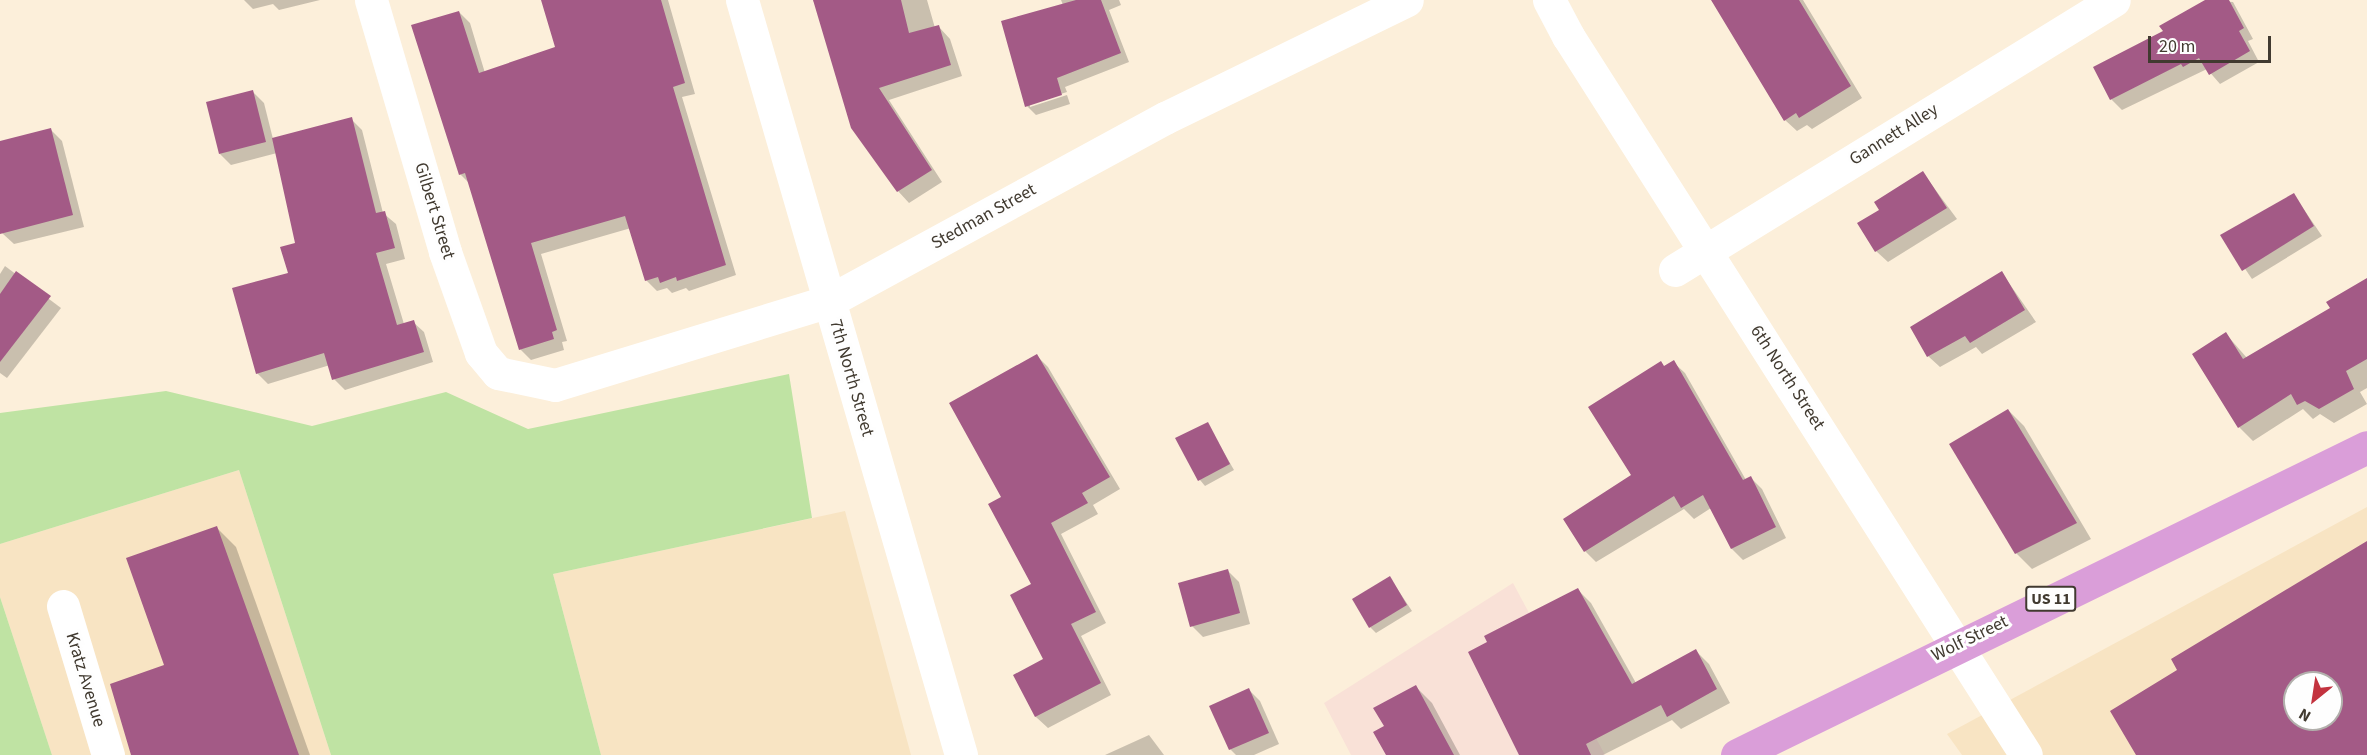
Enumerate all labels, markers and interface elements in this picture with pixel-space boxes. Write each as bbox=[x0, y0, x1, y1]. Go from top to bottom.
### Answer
scale bar bbox=[2151, 24, 2274, 62]
text: 20 m bbox=[2159, 34, 2195, 59]
street label: Gannett Alley bbox=[1846, 99, 1942, 171]
street label: Gilbert Street bbox=[409, 160, 459, 262]
street label: Stedman Street bbox=[928, 179, 1040, 255]
street label: 7th North Street bbox=[824, 317, 878, 439]
street label: 6th North Street bbox=[1745, 322, 1829, 434]
road number: US 11 bbox=[2024, 586, 2078, 612]
street label: Wolf Street bbox=[1928, 611, 2012, 667]
street label: Kratz Avenue bbox=[60, 630, 110, 730]
north arrow bbox=[2283, 671, 2343, 731]
text: N bbox=[2295, 703, 2315, 727]

